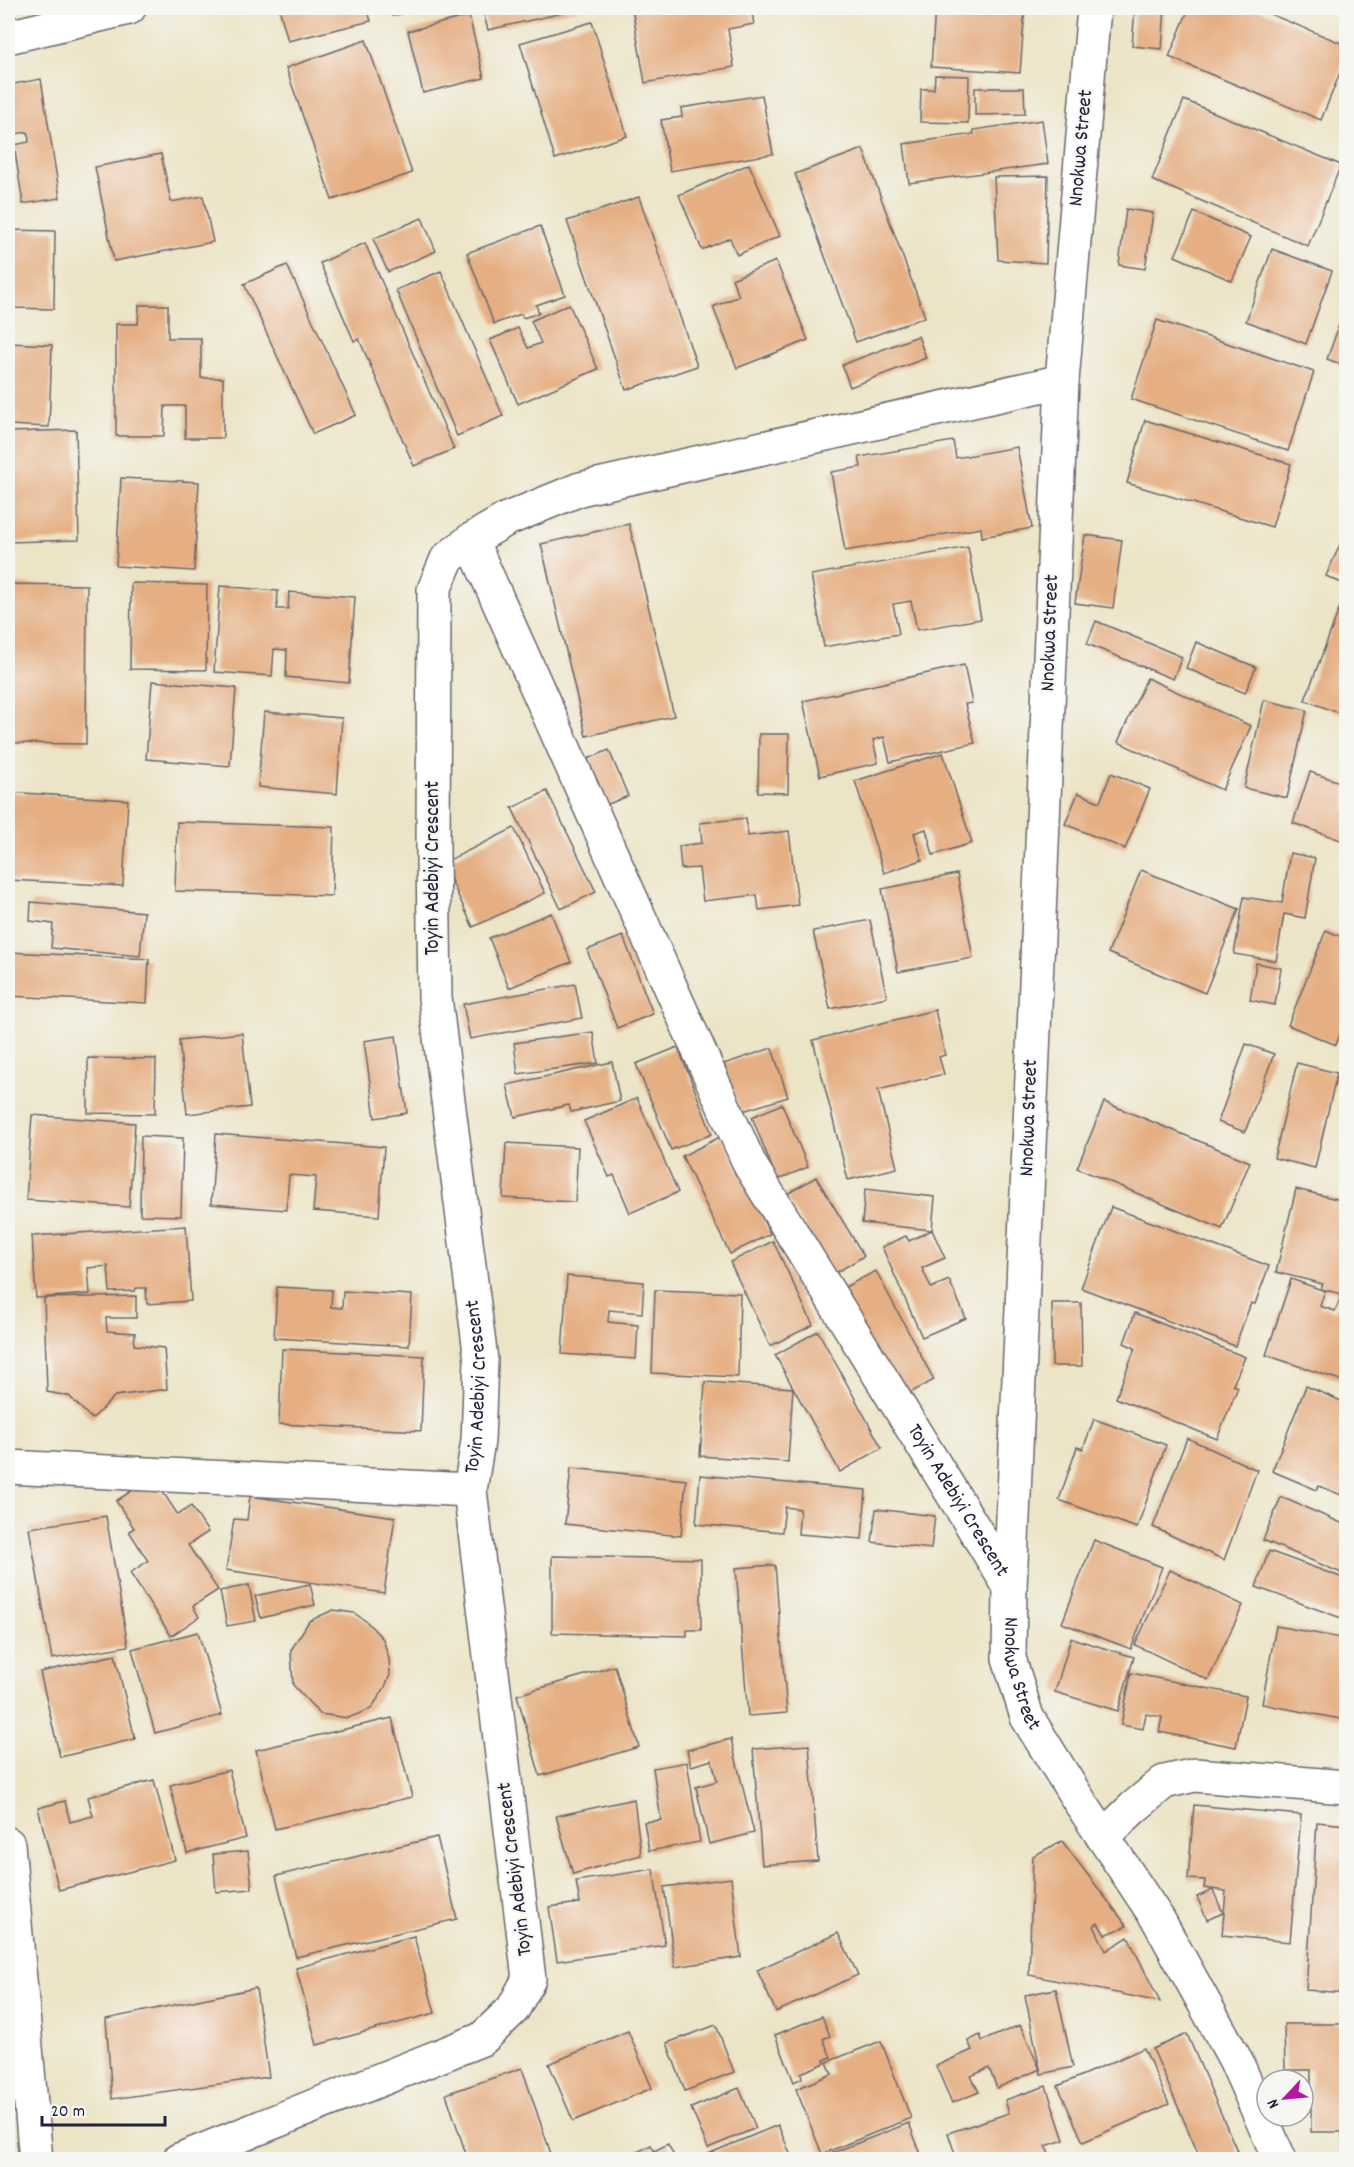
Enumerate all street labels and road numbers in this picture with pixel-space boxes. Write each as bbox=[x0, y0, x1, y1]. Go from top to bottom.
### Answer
street label: Nnokwa Street bbox=[1062, 88, 1102, 208]
street label: Nnokwa Street bbox=[1034, 574, 1068, 692]
street label: Toyin Adebiyi Crescent bbox=[419, 780, 449, 955]
street label: Nnokwa Street bbox=[1013, 1059, 1047, 1177]
street label: Toyin Adebiyi Crescent bbox=[458, 1298, 496, 1476]
street label: Toyin Adebiyi Crescent bbox=[898, 1419, 1016, 1584]
street label: Nnokwa Street bbox=[994, 1617, 1048, 1737]
street label: Toyin Adebiyi Crescent bbox=[490, 1780, 542, 1958]

